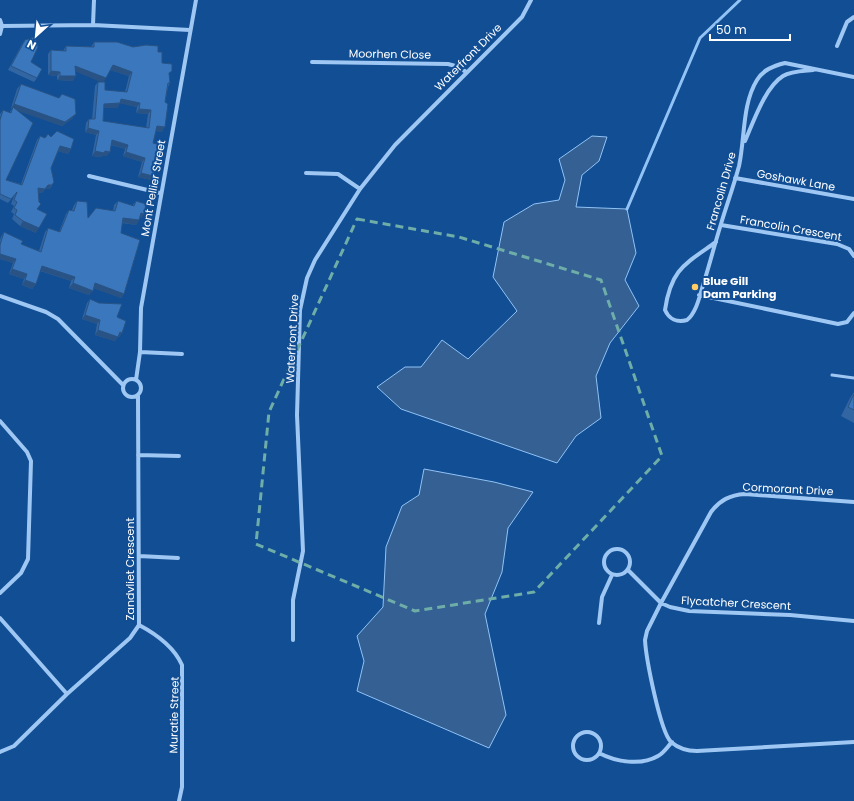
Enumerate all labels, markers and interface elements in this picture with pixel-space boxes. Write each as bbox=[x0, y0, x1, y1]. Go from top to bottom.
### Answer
north arrow bbox=[16, 16, 56, 56]
scale bar bbox=[710, 16, 790, 42]
street label: Waterfront Drive bbox=[431, 20, 505, 94]
text: 50 m bbox=[716, 21, 747, 38]
text: N bbox=[24, 36, 39, 54]
street label: Moorhen Close bbox=[349, 45, 431, 63]
street label: Mont Pellier Street bbox=[137, 138, 169, 238]
street label: Francolin Drive bbox=[702, 150, 740, 232]
street label: Goshawk Lane bbox=[755, 165, 837, 195]
street label: Francolin Crescent bbox=[739, 211, 843, 245]
place label: Blue Gill Dam Parking bbox=[703, 273, 776, 302]
marker: Blue Gill Dam Parking bbox=[690, 282, 700, 292]
street label: Waterfront Drive bbox=[282, 294, 302, 384]
street label: Cormorant Drive bbox=[742, 479, 834, 499]
street label: Zandvliet Crescent bbox=[122, 518, 138, 620]
street label: Flycatcher Crescent bbox=[681, 592, 791, 614]
street label: Muratie Street bbox=[165, 676, 183, 754]

